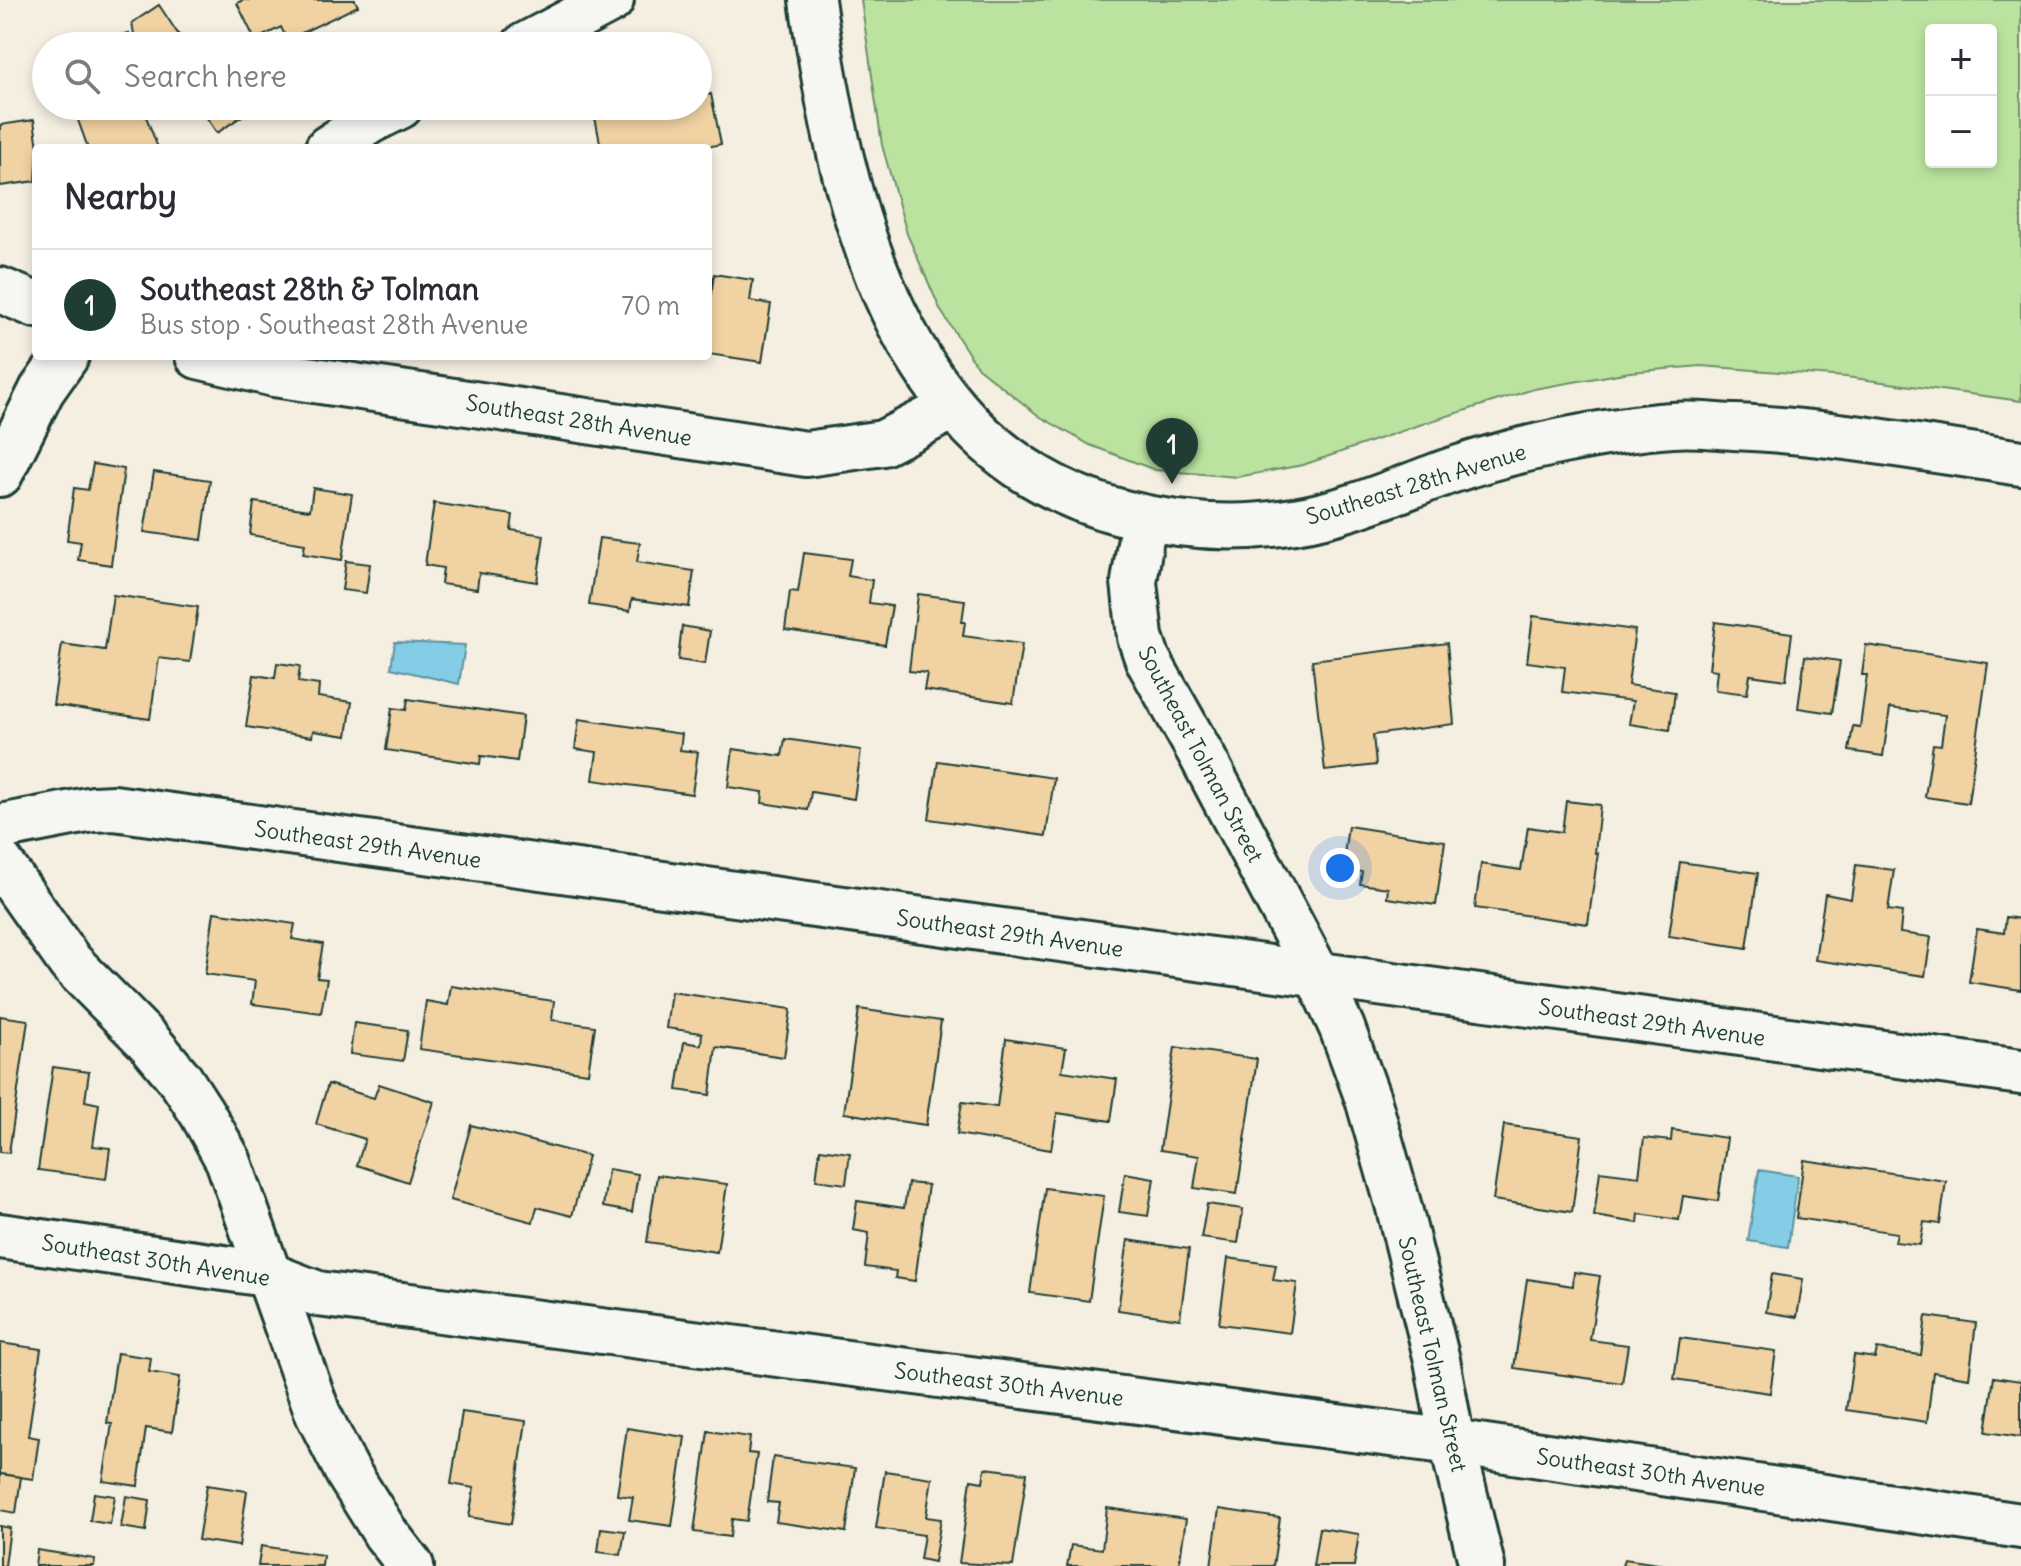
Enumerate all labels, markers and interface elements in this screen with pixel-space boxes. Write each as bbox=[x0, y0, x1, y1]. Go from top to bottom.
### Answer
map controls bbox=[1925, 24, 1997, 168]
button: + bbox=[1925, 24, 1997, 96]
search box bbox=[32, 32, 712, 120]
icon: search bbox=[60, 54, 104, 98]
text: Search here bbox=[124, 57, 287, 95]
button: − bbox=[1925, 96, 1997, 168]
text: Nearby bbox=[64, 175, 177, 218]
text: Southeast 28th & Tolman bbox=[140, 270, 479, 308]
text: 1 bbox=[85, 289, 95, 322]
text: 70 m bbox=[621, 289, 680, 322]
text: Bus stop · Southeast 28th Avenue bbox=[140, 308, 528, 341]
street label: Southeast 28th Avenue bbox=[464, 388, 694, 452]
pin: 1 bbox=[1146, 418, 1198, 484]
street label: Southeast 28th Avenue bbox=[1303, 437, 1529, 531]
street label: Southeast Tolman Street bbox=[1132, 641, 1270, 867]
street label: Southeast 29th Avenue bbox=[253, 814, 483, 874]
your location bbox=[1320, 848, 1360, 888]
street label: Southeast 29th Avenue bbox=[895, 903, 1125, 963]
street label: Southeast 29th Avenue bbox=[1537, 992, 1767, 1052]
street label: Southeast 30th Avenue bbox=[40, 1228, 272, 1292]
street label: Southeast Tolman Street bbox=[1392, 1234, 1474, 1474]
street label: Southeast 30th Avenue bbox=[893, 1356, 1125, 1412]
street label: Southeast 30th Avenue bbox=[1535, 1442, 1767, 1502]

